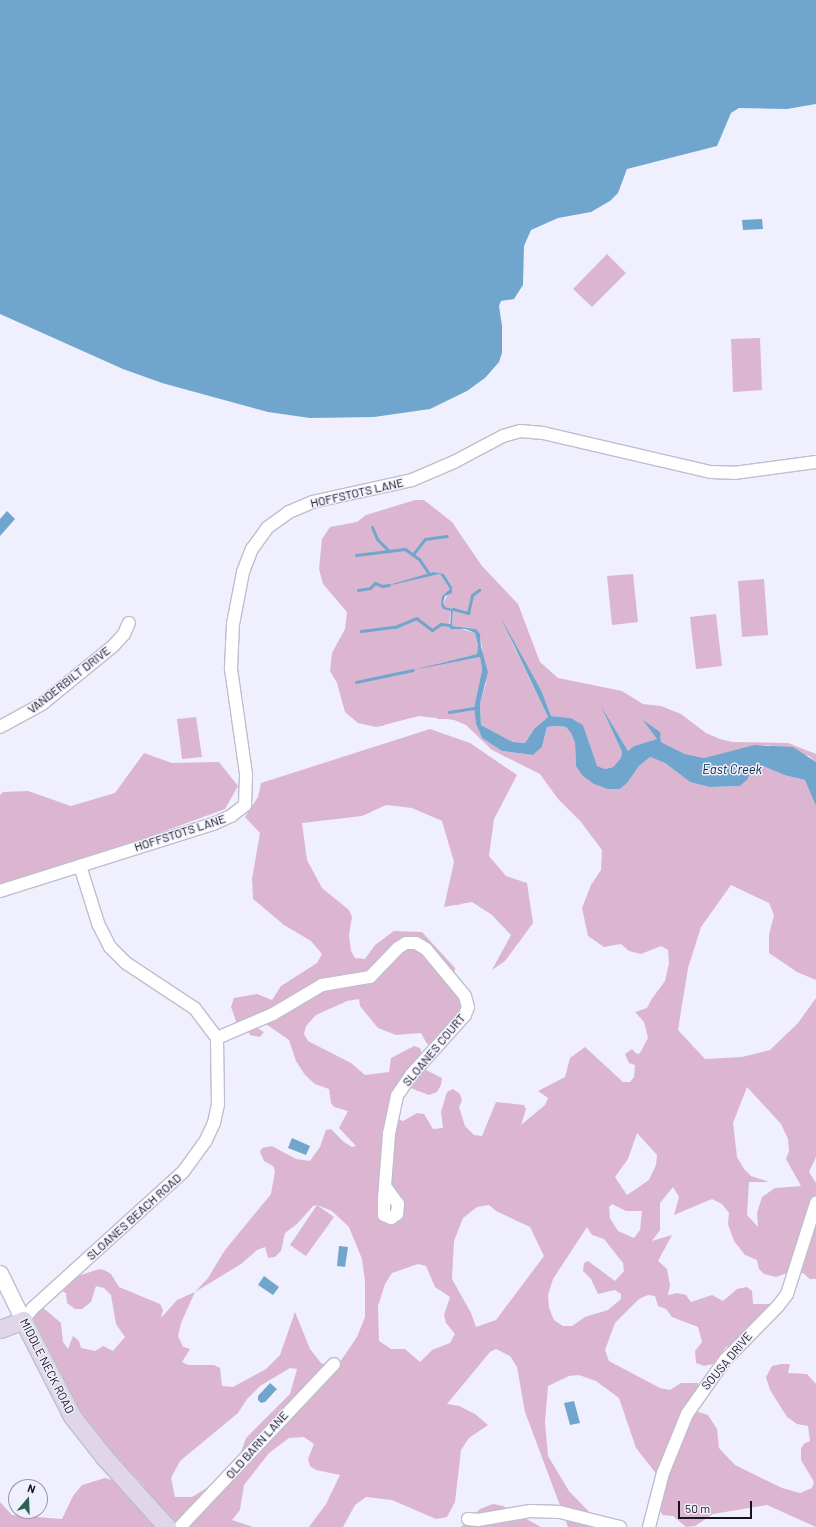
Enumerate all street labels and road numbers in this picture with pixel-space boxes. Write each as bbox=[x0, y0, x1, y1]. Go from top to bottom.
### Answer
street label: HOFFSTOTS LANE bbox=[309, 475, 405, 511]
street label: VANDERBILT DRIVE bbox=[25, 643, 113, 717]
street label: HOFFSTOTS LANE bbox=[132, 811, 228, 855]
street label: SLOANES COURT bbox=[400, 1011, 468, 1089]
street label: SLOANES BEACH ROAD bbox=[84, 1171, 184, 1263]
street label: MIDDLE NECK ROAD bbox=[17, 1316, 77, 1416]
street label: SOUSA DRIVE bbox=[699, 1329, 755, 1393]
street label: OLD BARN LANE bbox=[223, 1408, 291, 1482]

